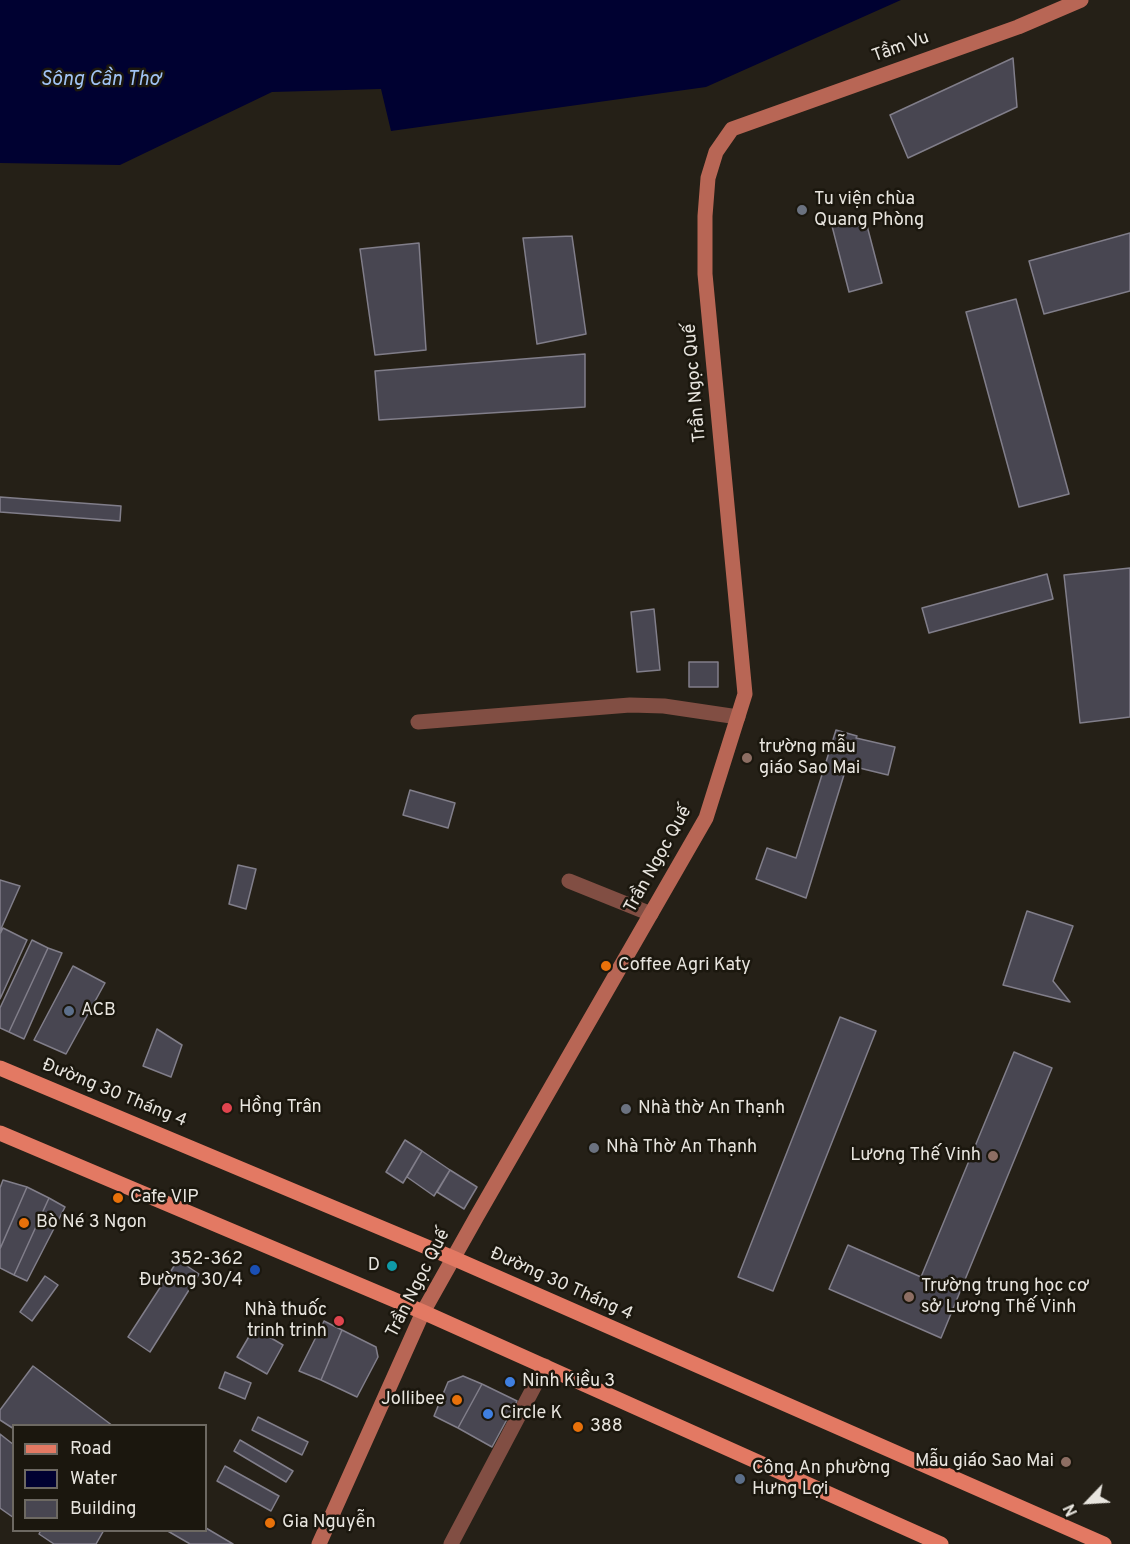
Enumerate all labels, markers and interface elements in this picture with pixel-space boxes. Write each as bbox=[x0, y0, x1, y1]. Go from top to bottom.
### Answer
street label: Tầm Vu bbox=[869, 28, 933, 68]
water label: Sông Cần Thơ bbox=[40, 69, 162, 93]
place label: Tu viện chùa Quang Phòng bbox=[814, 189, 924, 232]
marker: Tu viện chùa Quang Phòng bbox=[795, 203, 809, 217]
street label: Trần Ngọc Quế bbox=[680, 323, 712, 443]
place label: trường mẫu giáo Sao Mai bbox=[759, 737, 860, 780]
marker: trường mẫu giáo Sao Mai bbox=[740, 751, 754, 765]
street label: Trần Ngọc Quế bbox=[621, 803, 697, 917]
place label: Coffee Agri Katy bbox=[618, 955, 751, 977]
marker: Coffee Agri Katy bbox=[599, 959, 613, 973]
place label: ACB bbox=[81, 1000, 116, 1022]
marker: ACB bbox=[62, 1004, 76, 1018]
street label: Đường 30 Tháng 4 bbox=[39, 1055, 189, 1133]
place label: Hồng Trân bbox=[239, 1097, 322, 1119]
place label: Nhà thờ An Thạnh bbox=[638, 1098, 785, 1120]
marker: Hồng Trân bbox=[220, 1101, 234, 1115]
marker: Nhà thờ An Thạnh bbox=[619, 1102, 633, 1116]
place label: Nhà Thờ An Thạnh bbox=[606, 1137, 757, 1159]
marker: Nhà Thờ An Thạnh bbox=[587, 1141, 601, 1155]
place label: Lương Thế Vinh bbox=[850, 1145, 981, 1167]
marker: Lương Thế Vinh bbox=[986, 1149, 1000, 1163]
place label: Cafe VIP bbox=[130, 1187, 199, 1209]
marker: Cafe VIP bbox=[111, 1191, 125, 1205]
place label: Bò Né 3 Ngon bbox=[36, 1212, 147, 1234]
marker: Bò Né 3 Ngon bbox=[17, 1216, 31, 1230]
street label: Trần Ngọc Quế bbox=[382, 1226, 456, 1342]
street label: Đường 30 Tháng 4 bbox=[486, 1244, 636, 1326]
place label: 352-362 Đường 30/4 bbox=[139, 1249, 243, 1292]
place label: D bbox=[368, 1255, 380, 1277]
marker: D bbox=[385, 1259, 399, 1273]
marker: 352-362 Đường 30/4 bbox=[248, 1263, 262, 1277]
place label: Trường trung học cơ sở Lương Thế Vinh bbox=[921, 1276, 1089, 1318]
marker: Trường trung học cơ sở Lương Thế Vinh bbox=[902, 1290, 916, 1304]
place label: Nhà thuốc trinh trinh bbox=[244, 1300, 327, 1342]
marker: Nhà thuốc trinh trinh bbox=[332, 1314, 346, 1328]
place label: Ninh Kiều 3 bbox=[522, 1371, 615, 1393]
marker: Ninh Kiều 3 bbox=[503, 1375, 517, 1389]
place label: Jollibee bbox=[381, 1389, 445, 1411]
marker: Jollibee bbox=[450, 1393, 464, 1407]
place label: Circle K bbox=[500, 1403, 562, 1425]
marker: Circle K bbox=[481, 1407, 495, 1421]
place label: 388 bbox=[590, 1416, 623, 1438]
marker: 388 bbox=[571, 1420, 585, 1434]
legend bbox=[12, 1424, 207, 1532]
text: Road bbox=[70, 1438, 112, 1461]
place label: Mẫu giáo Sao Mai bbox=[915, 1451, 1054, 1473]
marker: Mẫu giáo Sao Mai bbox=[1059, 1455, 1073, 1469]
place label: Công An phường Hưng Lợi bbox=[752, 1458, 890, 1500]
text: Water bbox=[70, 1468, 117, 1491]
marker: Công An phường Hưng Lợi bbox=[733, 1472, 747, 1486]
north arrow bbox=[1058, 1472, 1118, 1532]
text: Building bbox=[70, 1498, 136, 1521]
text: N bbox=[1060, 1500, 1083, 1519]
place label: Gia Nguyễn bbox=[282, 1512, 376, 1534]
marker: Gia Nguyễn bbox=[263, 1516, 277, 1530]

